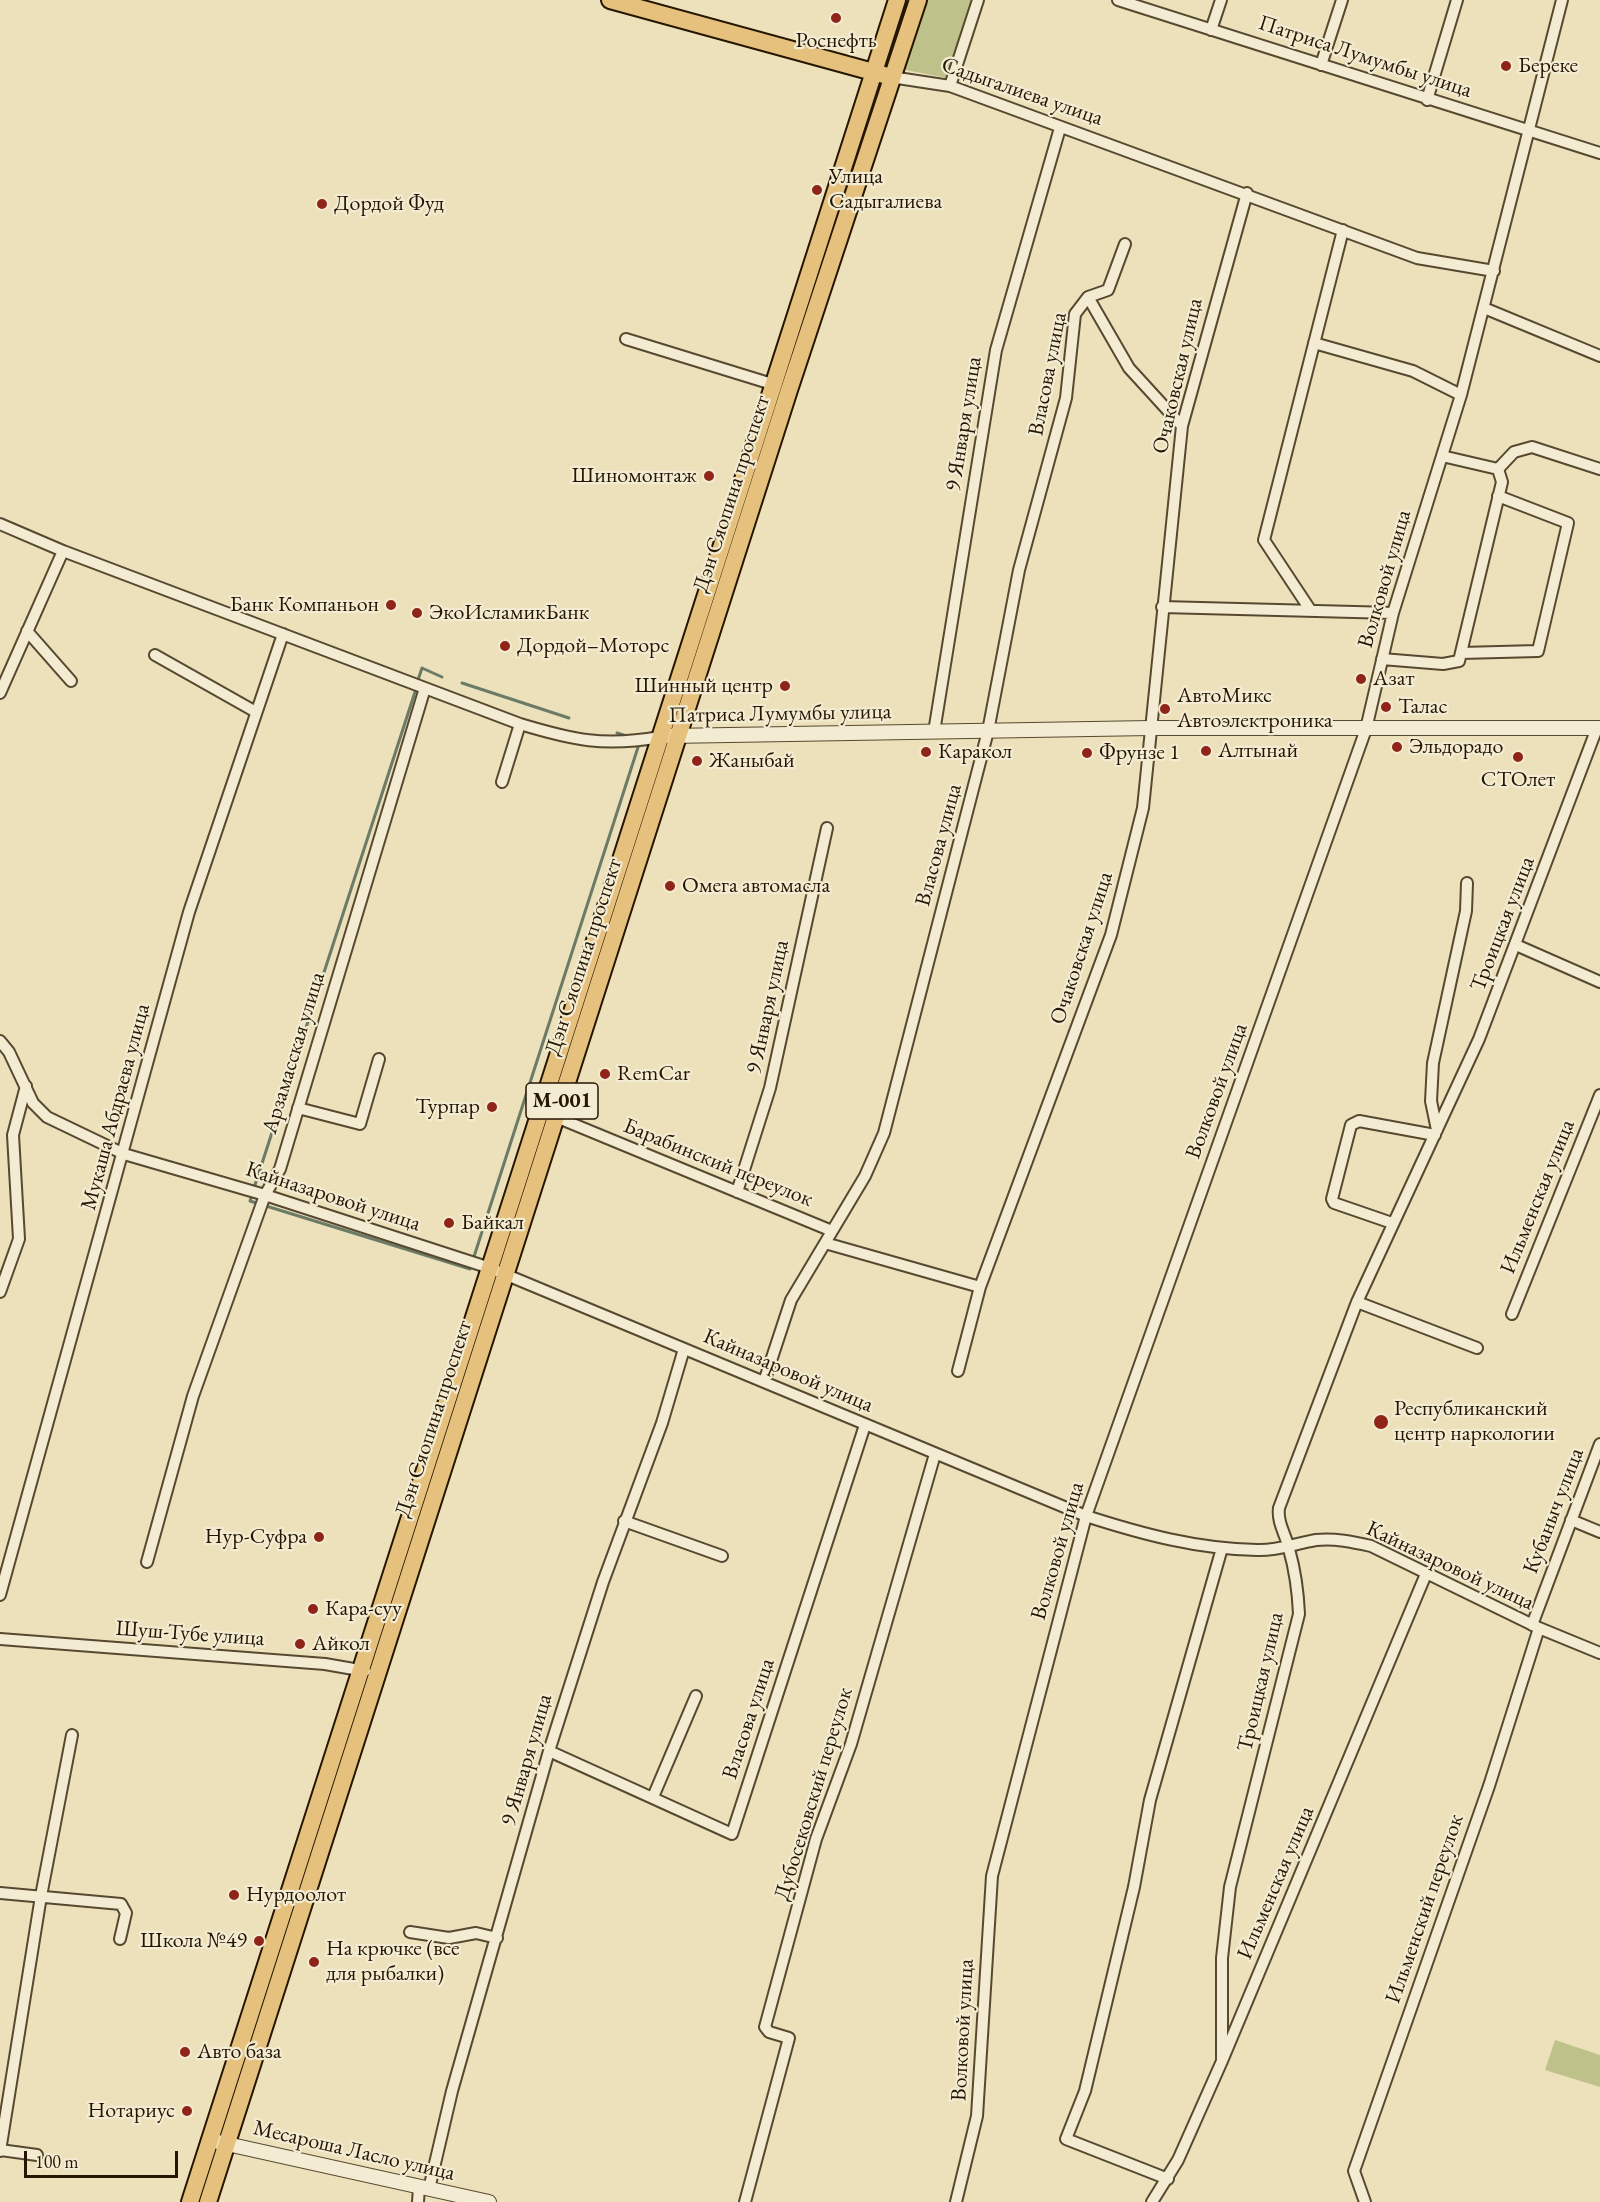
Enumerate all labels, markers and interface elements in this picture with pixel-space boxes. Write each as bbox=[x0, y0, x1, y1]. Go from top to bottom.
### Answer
street label: Патриса Лумумбы улица bbox=[1255, 10, 1475, 104]
marker: Роснефть bbox=[829, 11, 843, 25]
place label: Роснефть bbox=[795, 28, 877, 54]
street label: Садыгалиева улица bbox=[938, 52, 1106, 132]
place label: Береке bbox=[1518, 53, 1578, 79]
marker: Береке bbox=[1499, 59, 1513, 73]
place label: Улица Садыгалиева bbox=[829, 164, 942, 216]
marker: Улица Садыгалиева bbox=[810, 183, 824, 197]
place label: Дордой Фуд bbox=[334, 191, 444, 217]
marker: Дордой Фуд bbox=[315, 197, 329, 211]
street label: Очаковская улица bbox=[1147, 296, 1209, 456]
street label: Власова улица bbox=[1023, 310, 1073, 438]
street label: 9 Января улица bbox=[940, 355, 988, 493]
street label: Дэн Сяопина проспект bbox=[688, 392, 776, 596]
place label: Шиномонтаж bbox=[572, 463, 697, 489]
marker: Шиномонтаж bbox=[702, 469, 716, 483]
street label: Волковой улица bbox=[1353, 507, 1417, 651]
place label: Банк Компаньон bbox=[230, 592, 379, 618]
marker: Банк Компаньон bbox=[384, 598, 398, 612]
place label: ЭкоИсламикБанк bbox=[429, 600, 589, 626]
marker: ЭкоИсламикБанк bbox=[410, 606, 424, 620]
place label: Дордой–Моторс bbox=[517, 633, 669, 659]
marker: Дордой–Моторс bbox=[498, 639, 512, 653]
place label: Азат bbox=[1373, 666, 1414, 692]
marker: Азат bbox=[1354, 672, 1368, 686]
place label: Шинный центр bbox=[634, 673, 773, 699]
marker: Шинный центр bbox=[778, 679, 792, 693]
place label: АвтоМикс Автоэлектроника bbox=[1177, 683, 1333, 734]
place label: Талас bbox=[1398, 694, 1448, 720]
street label: Патриса Лумумбы улица bbox=[668, 699, 892, 729]
marker: Талас bbox=[1379, 700, 1393, 714]
marker: АвтоМикс Автоэлектроника bbox=[1158, 702, 1172, 716]
place label: Эльдорадо bbox=[1409, 734, 1503, 760]
place label: Алтынай bbox=[1218, 738, 1298, 764]
place label: Каракол bbox=[938, 739, 1012, 765]
place label: Фрунзе 1 bbox=[1099, 740, 1180, 766]
marker: Эльдорадо bbox=[1390, 740, 1404, 754]
marker: Алтынай bbox=[1199, 744, 1213, 758]
marker: Каракол bbox=[919, 745, 933, 759]
marker: Фрунзе 1 bbox=[1080, 746, 1094, 760]
place label: Жаныбай bbox=[709, 748, 795, 774]
marker: СТОлет bbox=[1511, 750, 1525, 764]
marker: Жаныбай bbox=[690, 754, 704, 768]
place label: СТОлет bbox=[1481, 767, 1555, 793]
street label: Власова улица bbox=[910, 781, 968, 909]
street label: Троицкая улица bbox=[1465, 853, 1541, 995]
street label: Дэн Сяопина проспект bbox=[540, 855, 628, 1059]
street label: Очаковская улица bbox=[1045, 868, 1119, 1028]
place label: Омега автомасла bbox=[682, 873, 830, 899]
marker: Омега автомасла bbox=[663, 879, 677, 893]
street label: 9 Января улица bbox=[741, 938, 795, 1076]
street label: Арзамасская улица bbox=[257, 969, 331, 1137]
street label: Мукаша Абдраева улица bbox=[76, 1001, 156, 1213]
street label: Волковой улица bbox=[1180, 1020, 1254, 1162]
place label: RemCar bbox=[617, 1061, 690, 1087]
marker: RemCar bbox=[598, 1067, 612, 1081]
road number: M-001 bbox=[526, 1083, 598, 1119]
place label: Турпар bbox=[415, 1094, 480, 1120]
marker: Турпар bbox=[485, 1100, 499, 1114]
street label: Барабинский переулок bbox=[619, 1113, 817, 1213]
street label: Ильменская улица bbox=[1495, 1116, 1581, 1278]
street label: Кайназаровой улица bbox=[242, 1156, 424, 1238]
place label: Байкал bbox=[461, 1210, 524, 1236]
marker: Байкал bbox=[442, 1216, 456, 1230]
street label: Дэн Сяопина проспект bbox=[390, 1317, 478, 1521]
street label: Кайназаровой улица bbox=[699, 1323, 877, 1419]
place label: Республиканский центр наркологии bbox=[1394, 1396, 1555, 1448]
marker: Республиканский центр наркологии bbox=[1372, 1413, 1390, 1431]
street label: Кубаныч улица bbox=[1518, 1444, 1590, 1578]
street label: Волковой улица bbox=[1026, 1479, 1090, 1623]
street label: Кайназаровой улица bbox=[1362, 1516, 1538, 1616]
place label: Нур-Суфра bbox=[205, 1524, 307, 1550]
marker: Нур-Суфра bbox=[312, 1530, 326, 1544]
place label: Кара-суу bbox=[325, 1596, 402, 1622]
marker: Кара-суу bbox=[306, 1602, 320, 1616]
street label: Троицкая улица bbox=[1232, 1610, 1290, 1754]
street label: Шуш-Тубе улица bbox=[115, 1616, 265, 1652]
place label: Айкол bbox=[312, 1631, 370, 1657]
marker: Айкол bbox=[293, 1637, 307, 1651]
street label: Власова улица bbox=[717, 1655, 781, 1783]
street label: Дубосековский переулок bbox=[769, 1684, 859, 1904]
street label: 9 Января улица bbox=[496, 1691, 558, 1829]
street label: Ильменская улица bbox=[1232, 1802, 1320, 1964]
street label: Ильменский переулок bbox=[1380, 1811, 1470, 2007]
place label: Нурдоолот bbox=[246, 1882, 346, 1908]
marker: Нурдоолот bbox=[227, 1888, 241, 1902]
place label: Школа №49 bbox=[140, 1928, 247, 1954]
marker: Школа №49 bbox=[252, 1934, 266, 1948]
place label: На крючке (все для рыбалки) bbox=[326, 1936, 460, 1988]
marker: На крючке (все для рыбалки) bbox=[307, 1955, 321, 1969]
street label: Волковой улица bbox=[946, 1958, 980, 2102]
place label: Авто база bbox=[197, 2039, 282, 2065]
marker: Авто база bbox=[178, 2045, 192, 2059]
place label: Нотариус bbox=[87, 2098, 175, 2124]
marker: Нотариус bbox=[180, 2104, 194, 2118]
street label: Месароша Ласло улица bbox=[251, 2115, 457, 2187]
scale bar bbox=[27, 2139, 182, 2177]
text: 100 m bbox=[35, 2150, 79, 2173]

